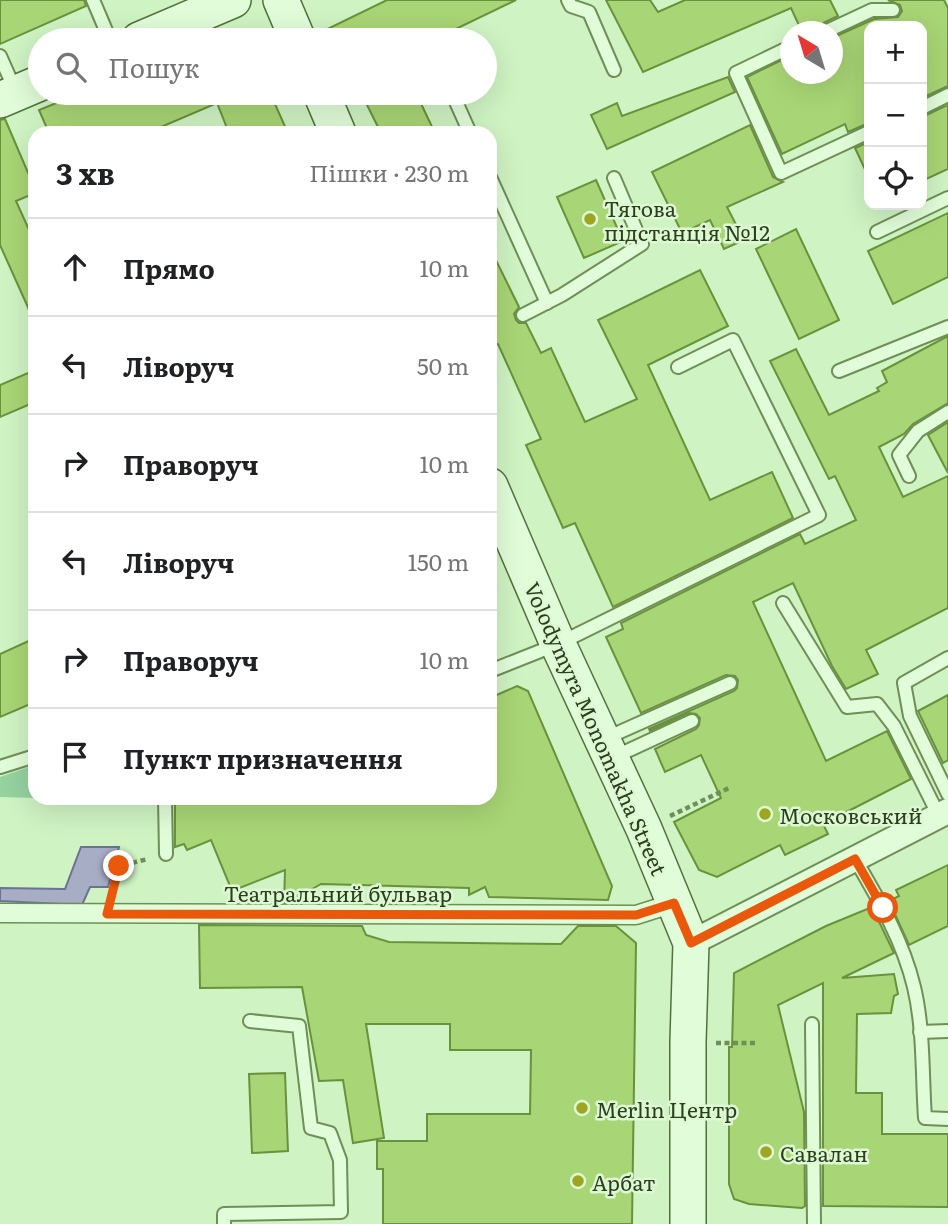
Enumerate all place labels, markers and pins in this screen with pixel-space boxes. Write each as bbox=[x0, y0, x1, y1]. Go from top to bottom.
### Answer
place label: Тягова пiдстанцiя №12 bbox=[604, 192, 770, 247]
marker: Тягова пiдстанцiя №12 bbox=[582, 211, 598, 227]
place label: Московський bbox=[779, 799, 922, 830]
marker: Московський bbox=[757, 806, 773, 822]
place label: Merlin Центр bbox=[596, 1093, 737, 1124]
marker: Merlin Центр bbox=[574, 1100, 590, 1116]
place label: Савалан bbox=[780, 1137, 868, 1168]
marker: Савалан bbox=[758, 1144, 774, 1160]
place label: Арбат bbox=[592, 1166, 655, 1197]
marker: Арбат bbox=[570, 1173, 586, 1189]

